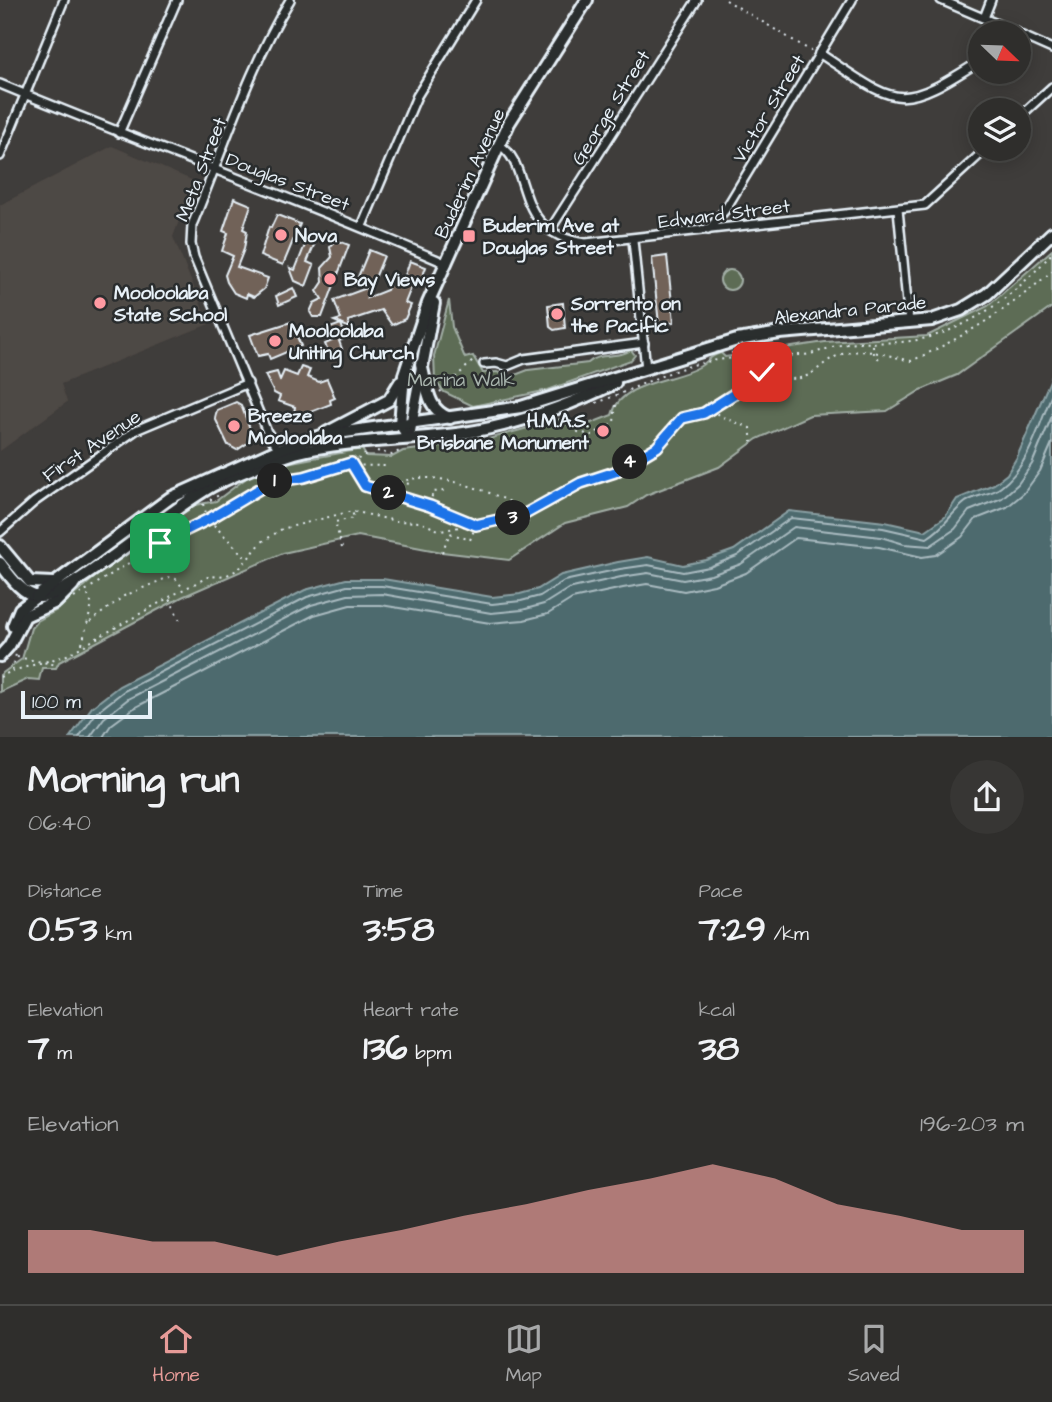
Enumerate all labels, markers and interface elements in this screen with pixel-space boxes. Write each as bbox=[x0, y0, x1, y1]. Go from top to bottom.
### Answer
north arrow bbox=[968, 21, 1031, 84]
map controls bbox=[968, 21, 1031, 161]
street label: George Street bbox=[565, 45, 658, 171]
street label: Victor Street bbox=[726, 49, 812, 168]
button: layers bbox=[968, 98, 1031, 161]
street label: Buderim Avenue bbox=[428, 104, 512, 243]
street label: Meta Street bbox=[169, 113, 234, 226]
street label: Douglas Street bbox=[221, 146, 354, 219]
street label: Edward Street bbox=[657, 193, 792, 236]
place label: Buderim Ave at Douglas Street bbox=[483, 213, 620, 263]
place label: Nova bbox=[295, 223, 337, 250]
marker: Nova bbox=[273, 227, 289, 243]
marker: Buderim Ave at Douglas Street bbox=[461, 228, 477, 244]
place label: Bay Views bbox=[344, 267, 436, 295]
marker: Bay Views bbox=[322, 271, 338, 287]
place label: Mooloolaba State School bbox=[113, 280, 227, 329]
street label: Alexandra Parade bbox=[773, 289, 928, 332]
place label: Sorrento on the Pacific bbox=[570, 291, 681, 340]
marker: Mooloolaba State School bbox=[92, 295, 108, 311]
marker: Sorrento on the Pacific bbox=[549, 306, 565, 322]
place label: Mooloolaba Uniting Church bbox=[289, 318, 415, 368]
marker: Mooloolaba Uniting Church bbox=[267, 333, 283, 349]
pin bbox=[732, 342, 792, 402]
icon: check bbox=[743, 353, 781, 391]
park label: Marina Walk bbox=[407, 367, 515, 394]
street label: First Avenue bbox=[37, 403, 146, 489]
place label: Breeze Mooloolaba bbox=[248, 403, 343, 452]
place label: H.M.A.S. Brisbane Monument bbox=[417, 408, 589, 457]
marker: Breeze Mooloolaba bbox=[226, 418, 242, 434]
marker: H.M.A.S. Brisbane Monument bbox=[595, 423, 611, 439]
pin: 4 bbox=[612, 444, 648, 480]
text: 4 bbox=[623, 448, 636, 475]
pin: 1 bbox=[258, 463, 292, 498]
text: 1 bbox=[273, 467, 276, 494]
pin: 2 bbox=[372, 476, 406, 510]
text: 2 bbox=[383, 479, 394, 506]
pin: 3 bbox=[496, 500, 530, 536]
text: 3 bbox=[508, 504, 517, 531]
pin bbox=[130, 513, 190, 573]
icon: arrive bbox=[141, 524, 179, 562]
scale bar bbox=[21, 688, 152, 720]
text: 100 m bbox=[32, 689, 81, 716]
text: Morning run bbox=[28, 755, 240, 807]
button: share bbox=[950, 760, 1024, 834]
text: 06:40 bbox=[28, 807, 91, 839]
text: Distance bbox=[28, 878, 102, 905]
text: Time bbox=[363, 878, 403, 905]
text: Pace bbox=[699, 878, 743, 905]
text: 0.53 bbox=[28, 905, 98, 954]
text: 3:58 bbox=[363, 905, 434, 954]
text: 7:29 bbox=[699, 905, 766, 954]
text: km bbox=[98, 921, 132, 948]
text: /km bbox=[766, 921, 809, 948]
text: Elevation bbox=[28, 997, 103, 1024]
text: Heart rate bbox=[363, 997, 459, 1024]
text: kcal bbox=[699, 997, 735, 1024]
text: 7 bbox=[28, 1024, 50, 1073]
text: 136 bbox=[363, 1024, 408, 1073]
text: 38 bbox=[699, 1024, 739, 1073]
text: m bbox=[50, 1040, 72, 1067]
text: bpm bbox=[408, 1040, 451, 1067]
text: Elevation bbox=[28, 1108, 119, 1140]
text: 196–203 m bbox=[920, 1108, 1024, 1140]
tab: Home bbox=[152, 1320, 200, 1389]
tab: Map bbox=[505, 1320, 543, 1389]
tab: Saved bbox=[848, 1320, 899, 1389]

